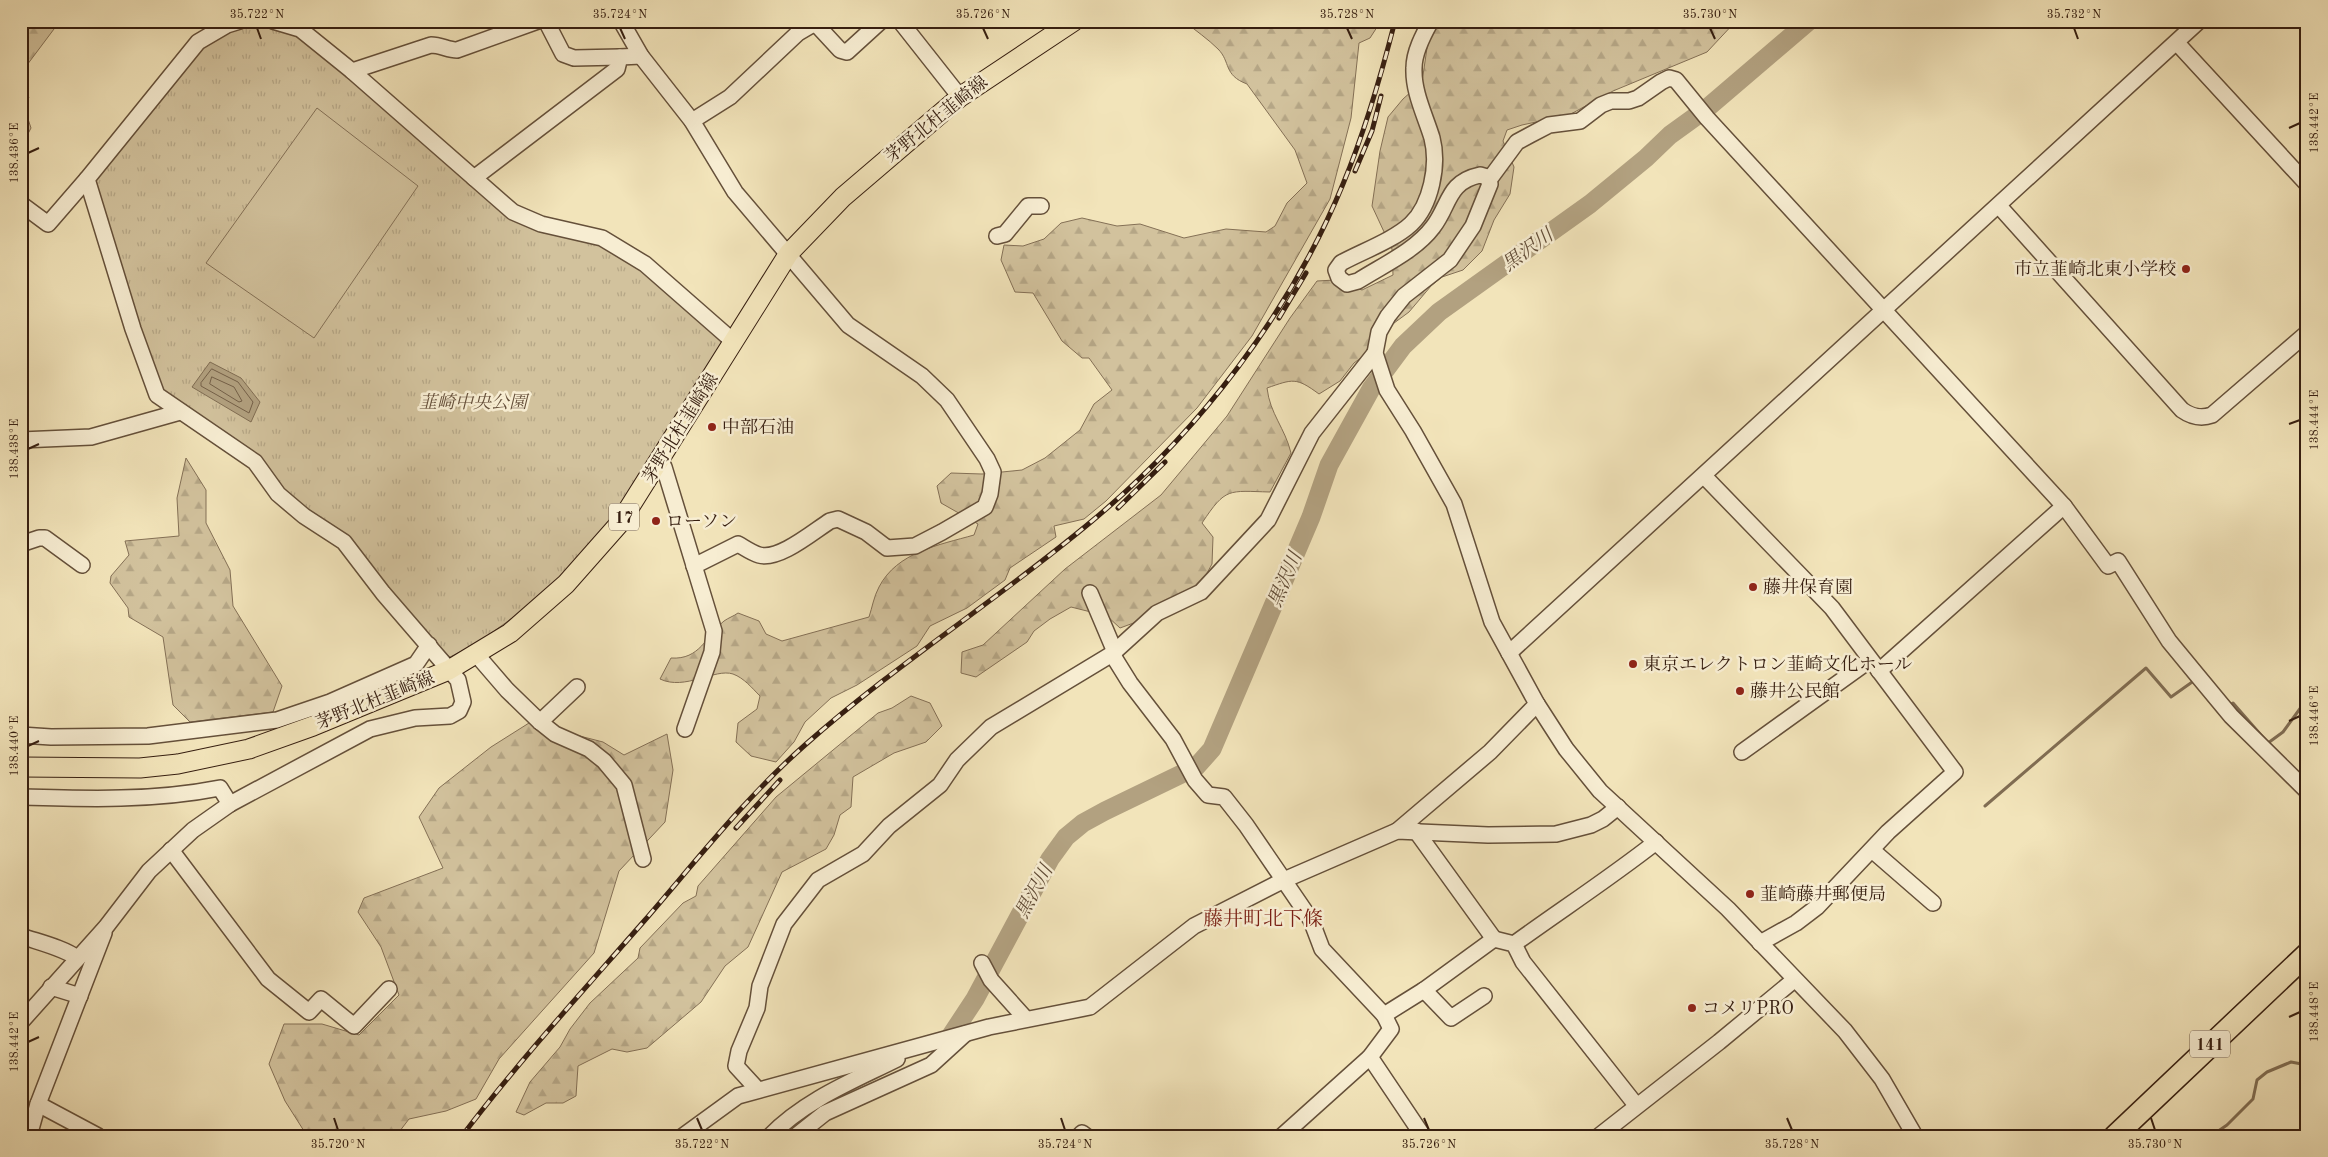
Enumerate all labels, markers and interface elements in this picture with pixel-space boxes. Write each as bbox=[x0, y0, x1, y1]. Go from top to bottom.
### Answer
text: 35.722°N bbox=[230, 8, 284, 21]
text: 35.724°N bbox=[593, 8, 647, 21]
text: 35.726°N bbox=[956, 8, 1010, 21]
text: 35.728°N bbox=[1320, 8, 1374, 21]
text: 35.730°N bbox=[1683, 8, 1737, 21]
text: 35.732°N bbox=[2047, 8, 2101, 21]
street label: 茅野北杜韮崎線 bbox=[881, 72, 991, 166]
text: 138.442°E bbox=[2309, 93, 2321, 153]
text: 138.436°E bbox=[9, 123, 21, 183]
water label: 黒沢川 bbox=[1499, 224, 1559, 275]
place label: 市立韮崎北東小学校 bbox=[2014, 259, 2176, 279]
marker: 市立韮崎北東小学校 bbox=[2180, 263, 2192, 275]
street label: 茅野北杜韮崎線 bbox=[638, 369, 722, 487]
text: 138.444°E bbox=[2309, 390, 2321, 450]
park label: 韮崎中央公園 bbox=[419, 392, 530, 412]
place label: 中部石油 bbox=[722, 417, 794, 437]
text: 138.438°E bbox=[9, 419, 21, 479]
marker: 中部石油 bbox=[706, 421, 718, 433]
road number: 17 bbox=[609, 504, 639, 530]
place label: ローソン bbox=[666, 513, 737, 531]
marker: ローソン bbox=[650, 515, 662, 527]
water label: 黒沢川 bbox=[1265, 547, 1307, 610]
place label: 藤井保育園 bbox=[1763, 577, 1853, 597]
marker: 藤井保育園 bbox=[1747, 581, 1759, 593]
place label: 東京エレクトロン韮崎文化ホール bbox=[1643, 654, 1912, 674]
marker: 東京エレクトロン韮崎文化ホール bbox=[1627, 658, 1639, 670]
street label: 茅野北杜韮崎線 bbox=[313, 667, 437, 733]
place label: 藤井公民館 bbox=[1750, 681, 1840, 701]
marker: 藤井公民館 bbox=[1734, 685, 1746, 697]
text: 138.446°E bbox=[2309, 686, 2321, 746]
text: 138.440°E bbox=[9, 716, 21, 776]
water label: 黒沢川 bbox=[1012, 860, 1058, 922]
place label: 韮崎藤井郵便局 bbox=[1760, 884, 1886, 904]
marker: 韮崎藤井郵便局 bbox=[1744, 888, 1756, 900]
district label: 藤井町北下條 bbox=[1203, 908, 1323, 930]
text: 138.448°E bbox=[2309, 982, 2321, 1042]
place label: コメリPRO bbox=[1702, 1000, 1794, 1018]
marker: コメリPRO bbox=[1686, 1002, 1698, 1014]
text: 138.442°E bbox=[9, 1012, 21, 1072]
road number: 141 bbox=[2190, 1030, 2230, 1058]
text: 35.720°N bbox=[311, 1138, 365, 1151]
text: 35.722°N bbox=[675, 1138, 729, 1151]
text: 35.724°N bbox=[1038, 1138, 1092, 1151]
text: 35.726°N bbox=[1402, 1138, 1456, 1151]
text: 35.728°N bbox=[1765, 1138, 1819, 1151]
text: 35.730°N bbox=[2128, 1138, 2182, 1151]

